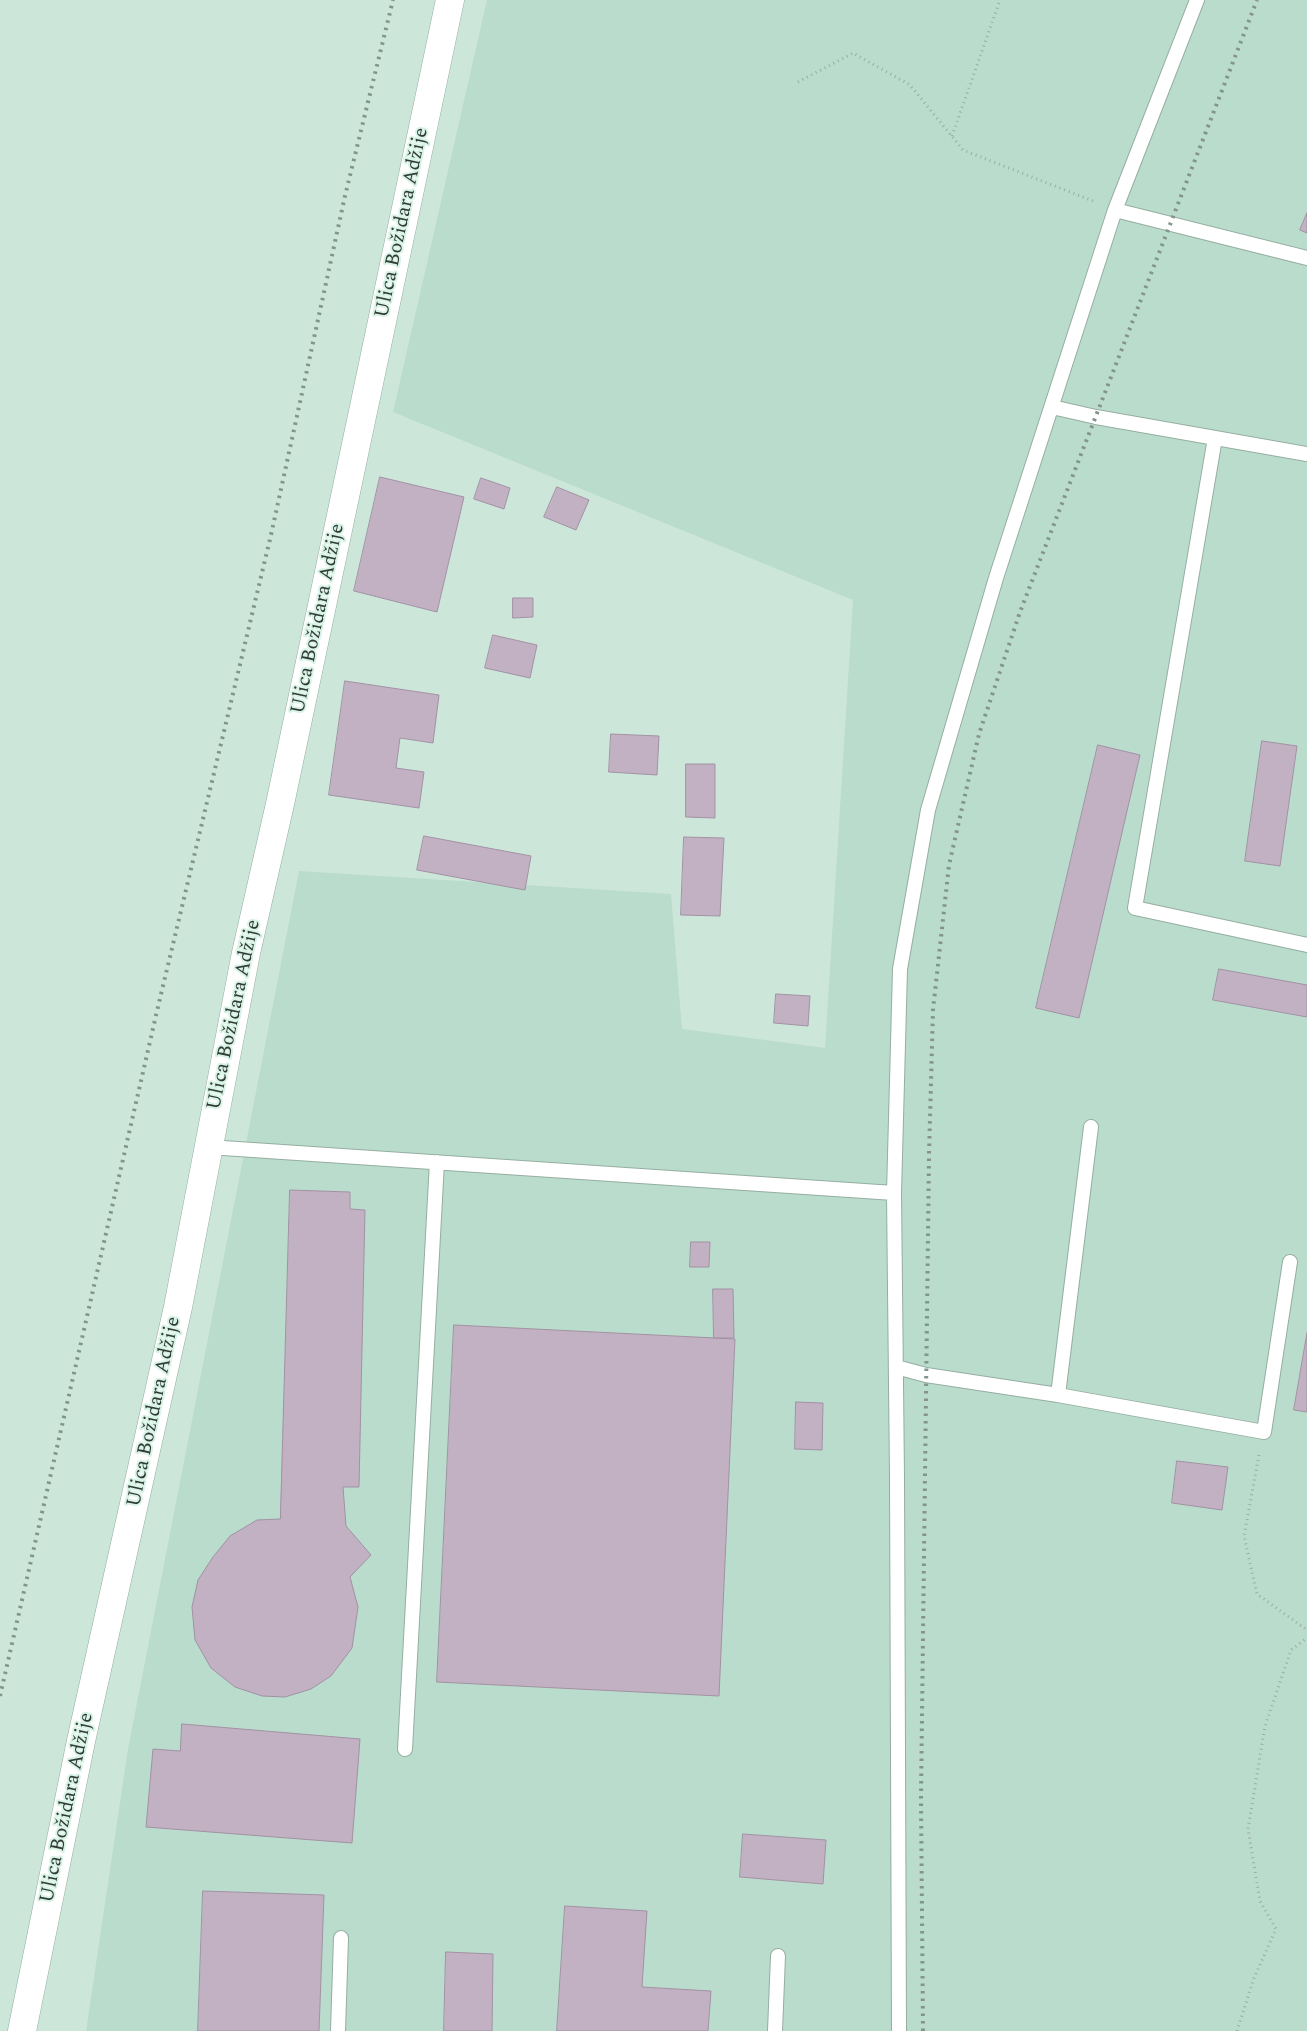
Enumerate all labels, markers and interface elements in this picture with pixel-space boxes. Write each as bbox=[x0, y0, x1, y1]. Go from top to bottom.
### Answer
street label: Ulica Božidara Adžije bbox=[371, 126, 435, 320]
street label: Ulica Božidara Adžije bbox=[287, 522, 351, 716]
street label: Ulica Božidara Adžije bbox=[203, 918, 267, 1112]
street label: Ulica Božidara Adžije bbox=[123, 1315, 187, 1509]
street label: Ulica Božidara Adžije bbox=[36, 1711, 100, 1905]

